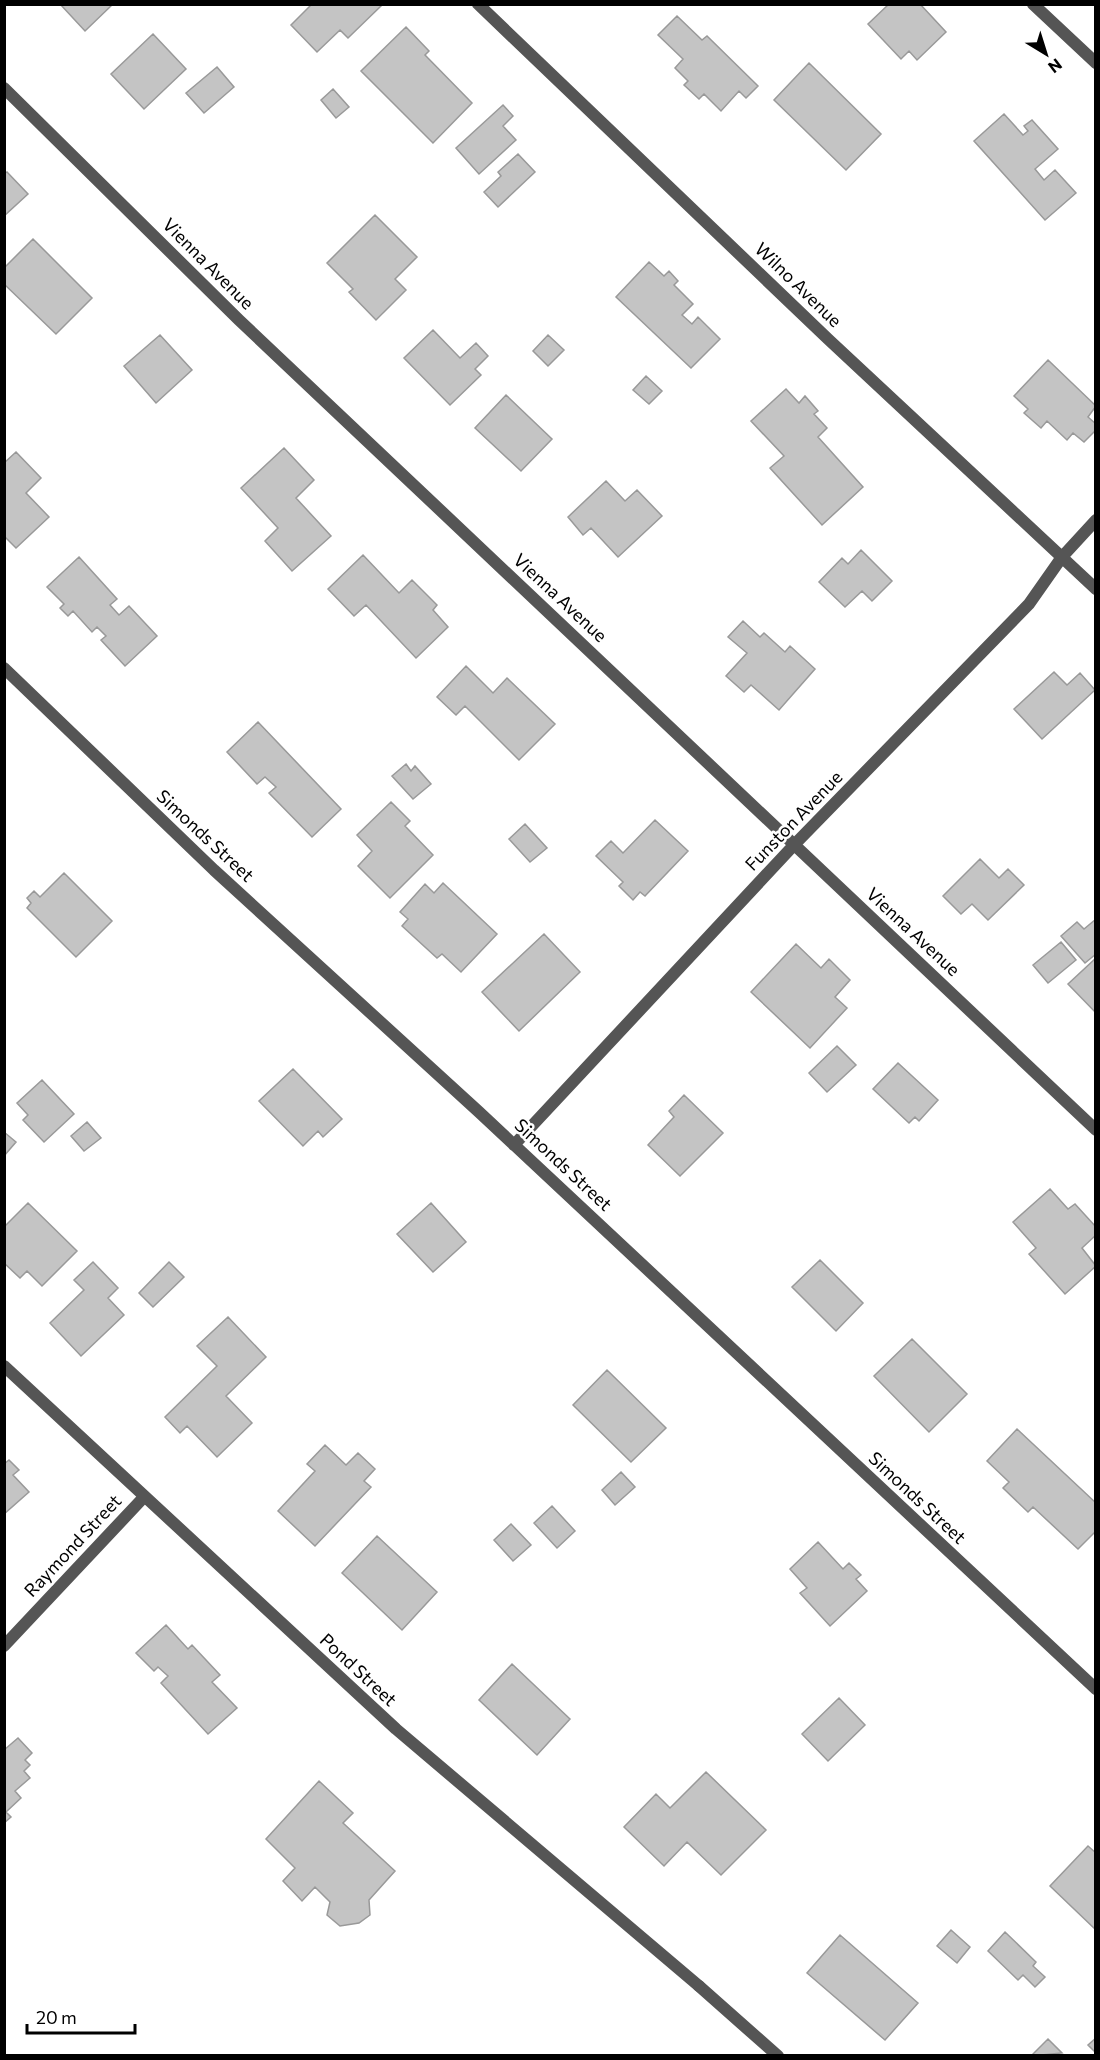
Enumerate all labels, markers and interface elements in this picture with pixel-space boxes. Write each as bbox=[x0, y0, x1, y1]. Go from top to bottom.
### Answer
north arrow bbox=[1016, 24, 1076, 84]
text: N bbox=[1045, 55, 1066, 77]
street label: Vienna Avenue bbox=[159, 213, 259, 313]
street label: Wilno Avenue bbox=[751, 237, 847, 331]
street label: Vienna Avenue bbox=[509, 548, 612, 646]
street label: Funston Avenue bbox=[740, 766, 846, 875]
street label: Simonds Street bbox=[153, 785, 259, 886]
street label: Vienna Avenue bbox=[862, 882, 965, 980]
street label: Simonds Street bbox=[511, 1114, 617, 1215]
street label: Simonds Street bbox=[865, 1447, 971, 1548]
street label: Raymond Street bbox=[19, 1490, 125, 1601]
street label: Pond Street bbox=[316, 1628, 402, 1710]
scale bar bbox=[27, 1997, 135, 2035]
text: 20 m bbox=[36, 2006, 77, 2028]

